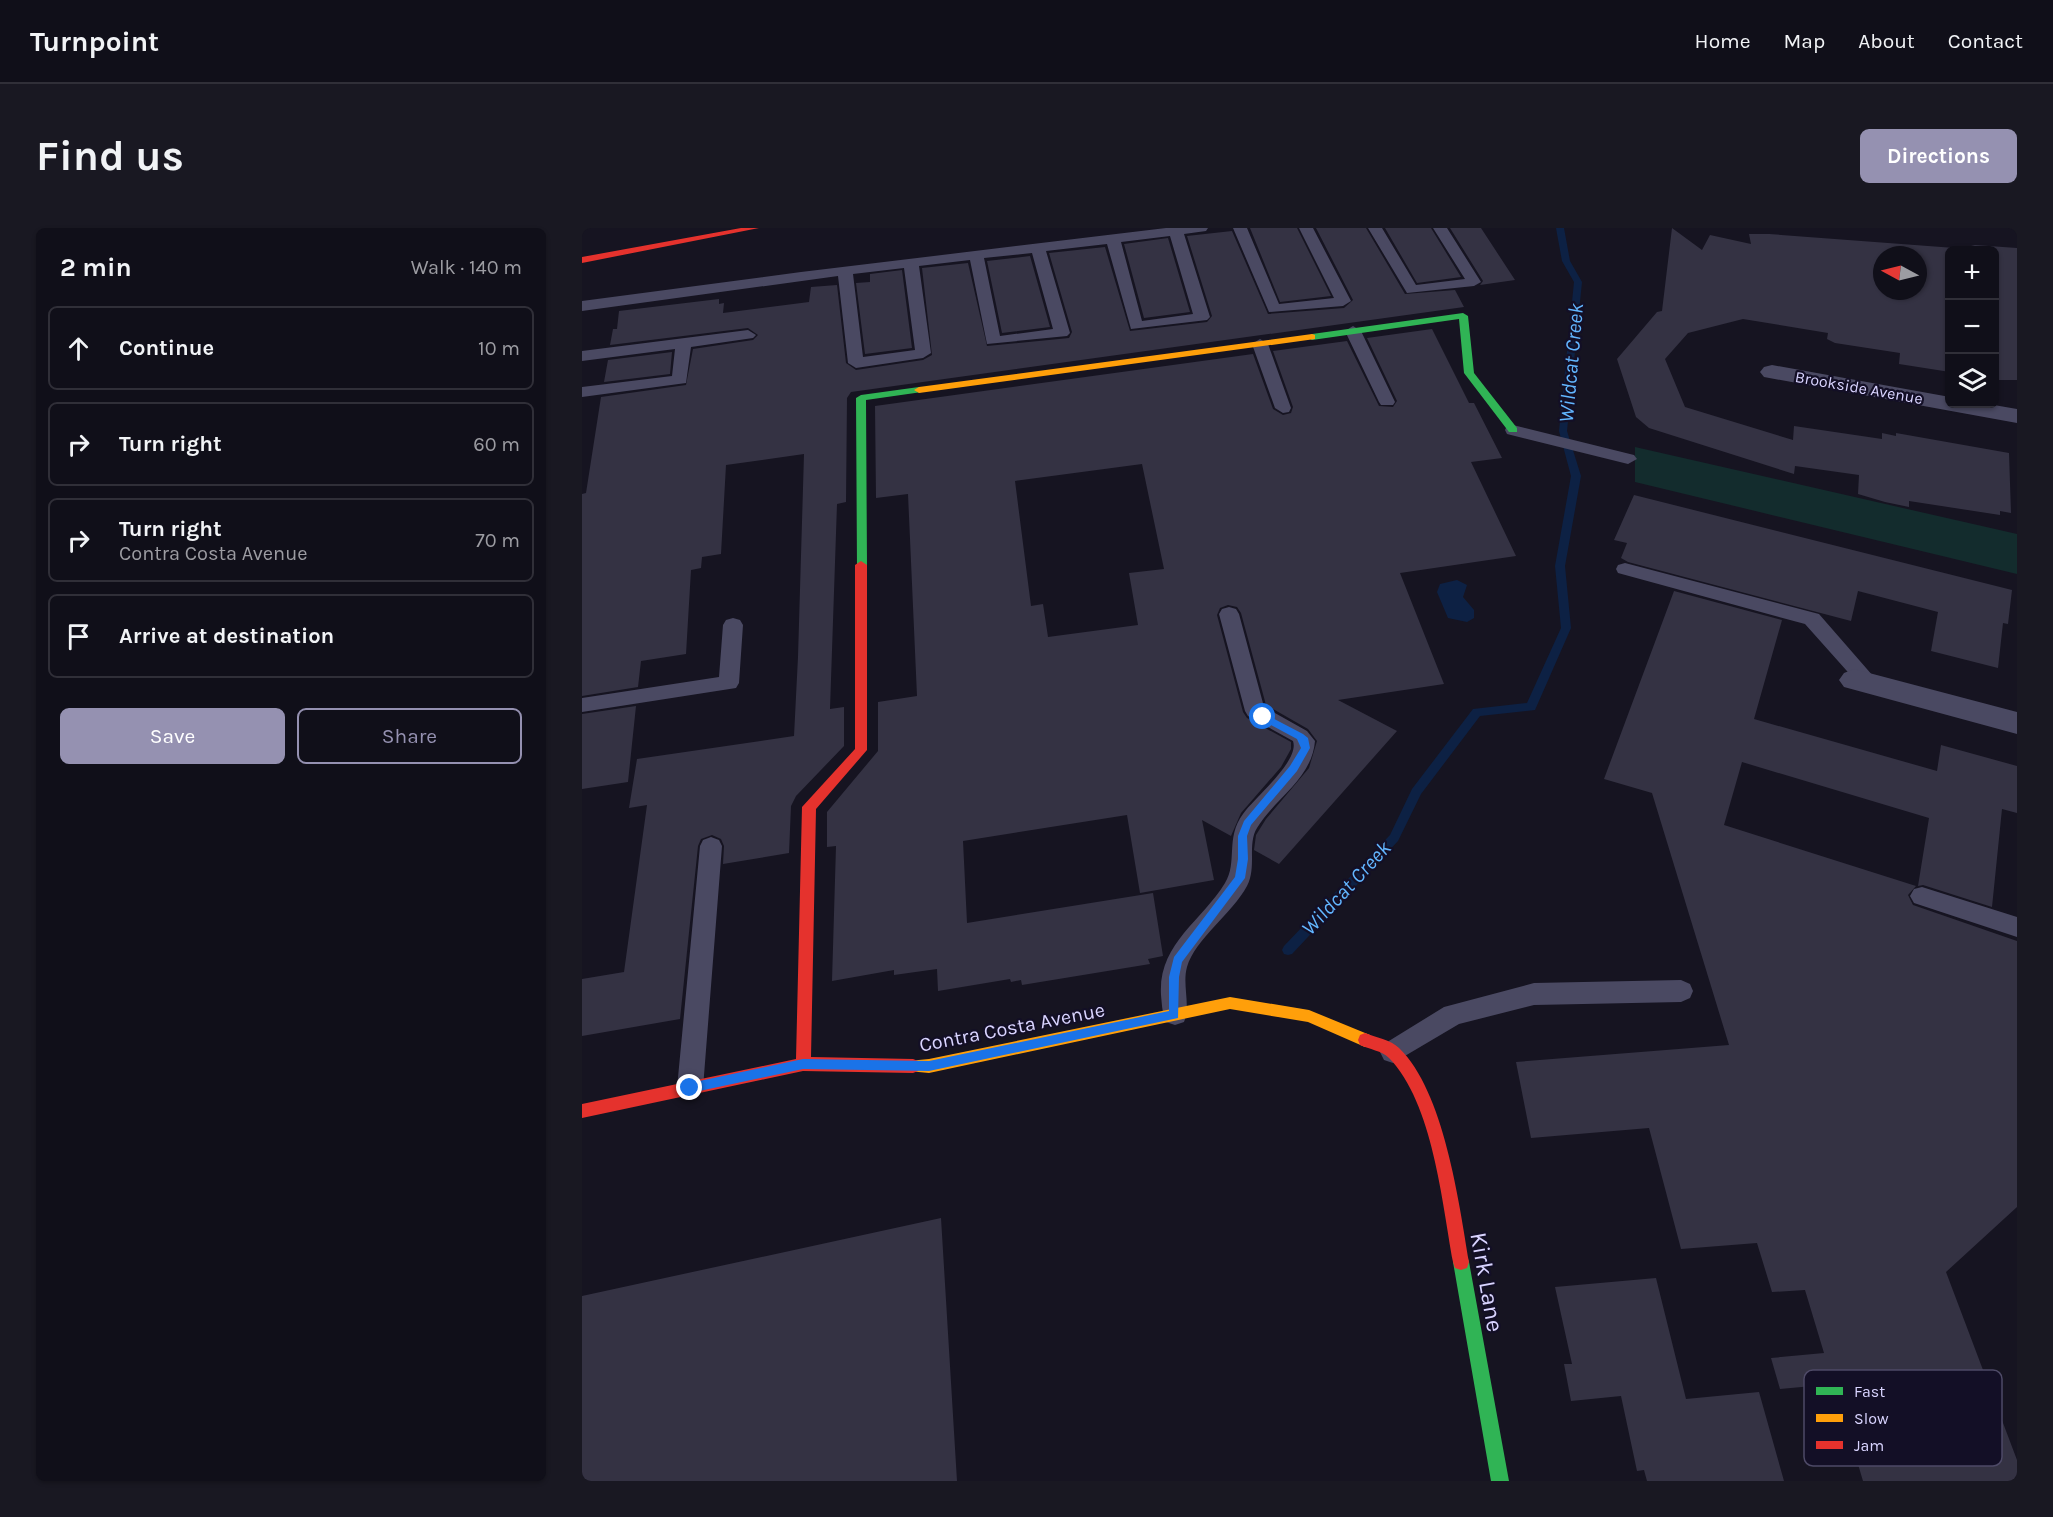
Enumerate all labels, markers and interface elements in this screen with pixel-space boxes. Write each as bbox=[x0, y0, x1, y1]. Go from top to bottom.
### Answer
text: Turnpoint bbox=[30, 25, 159, 58]
text: Home bbox=[1695, 29, 1751, 53]
text: Map bbox=[1784, 29, 1825, 53]
text: About bbox=[1858, 29, 1915, 53]
text: Contact bbox=[1948, 29, 2023, 53]
button: Directions bbox=[1860, 129, 2017, 183]
text: Find us bbox=[36, 131, 184, 181]
north arrow bbox=[1873, 246, 1927, 300]
map controls bbox=[1945, 246, 1999, 408]
button: + bbox=[1945, 246, 1999, 300]
text: 2 min bbox=[60, 252, 132, 283]
text: Walk · 140 m bbox=[411, 256, 522, 279]
button: − bbox=[1945, 300, 1999, 354]
water label: Wildcat Creek bbox=[1554, 302, 1588, 424]
icon: ahead bbox=[62, 332, 95, 365]
text: Continue bbox=[119, 335, 214, 361]
text: 10 m bbox=[478, 337, 520, 360]
button: layers bbox=[1945, 354, 1999, 408]
street label: Brookside Avenue bbox=[1793, 367, 1924, 408]
icon: right bbox=[62, 428, 95, 461]
text: Turn right bbox=[119, 431, 222, 457]
text: 60 m bbox=[473, 433, 520, 456]
text: Turn right bbox=[119, 516, 222, 542]
icon: right bbox=[62, 524, 95, 557]
text: 70 m bbox=[475, 529, 520, 552]
text: Contra Costa Avenue bbox=[119, 542, 308, 565]
icon: arrive bbox=[62, 620, 95, 653]
text: Arrive at destination bbox=[119, 623, 334, 649]
route start bbox=[1249, 703, 1275, 729]
button: Save bbox=[60, 708, 285, 764]
button: Share bbox=[297, 708, 522, 764]
water label: Wildcat Creek bbox=[1296, 836, 1396, 940]
street label: Contra Costa Avenue bbox=[917, 998, 1107, 1057]
route end bbox=[676, 1074, 702, 1100]
street label: Kirk Lane bbox=[1464, 1230, 1510, 1334]
legend bbox=[1804, 1370, 2002, 1466]
text: Fast bbox=[1854, 1382, 1885, 1401]
text: Slow bbox=[1854, 1409, 1889, 1428]
text: Jam bbox=[1854, 1436, 1884, 1455]

